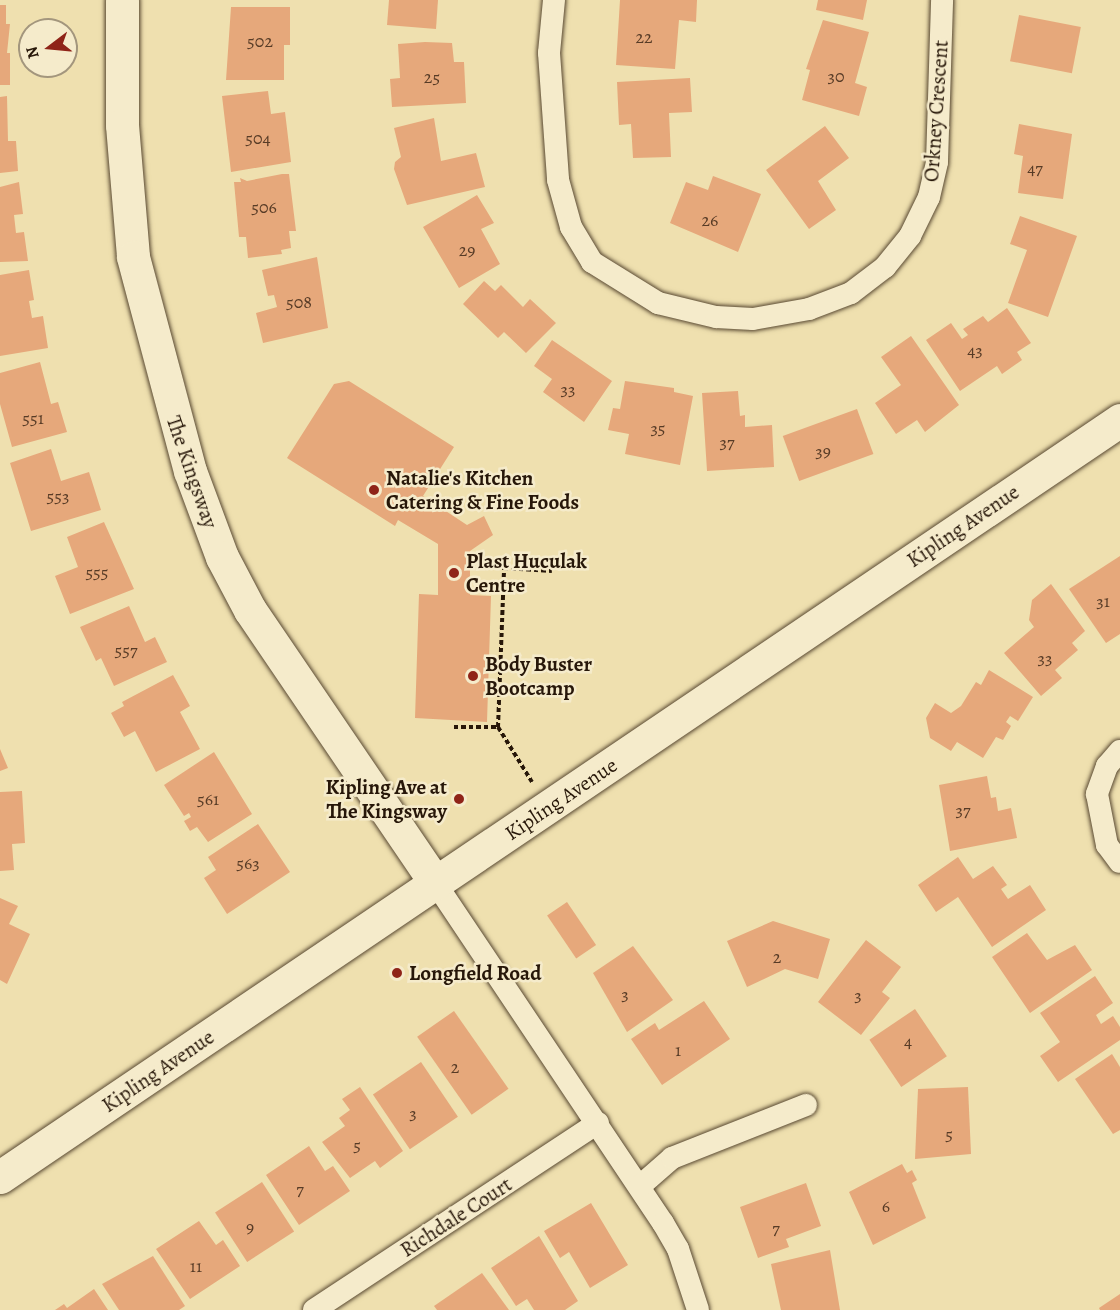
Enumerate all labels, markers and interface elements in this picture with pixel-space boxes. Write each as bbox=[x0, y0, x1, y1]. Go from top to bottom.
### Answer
north arrow bbox=[18, 18, 78, 78]
house number: 22 bbox=[635, 26, 653, 48]
house number: 502 bbox=[247, 30, 273, 52]
street label: Orkney Crescent bbox=[918, 39, 954, 183]
text: N bbox=[20, 44, 45, 61]
house number: 30 bbox=[827, 65, 845, 87]
house number: 25 bbox=[424, 66, 440, 88]
house number: 504 bbox=[245, 127, 271, 149]
house number: 47 bbox=[1027, 157, 1043, 179]
house number: 506 bbox=[251, 196, 277, 218]
house number: 26 bbox=[702, 209, 718, 231]
house number: 29 bbox=[459, 239, 475, 261]
house number: 508 bbox=[286, 291, 312, 313]
house number: 43 bbox=[967, 339, 983, 361]
house number: 33 bbox=[561, 378, 575, 400]
house number: 551 bbox=[22, 407, 44, 429]
street label: The Kingsway bbox=[161, 413, 223, 531]
house number: 35 bbox=[650, 417, 666, 439]
house number: 37 bbox=[719, 431, 735, 453]
house number: 39 bbox=[815, 440, 831, 462]
place label: Natalie's Kitchen Catering & Fine Foods bbox=[386, 465, 579, 515]
street label: Kipling Avenue bbox=[902, 479, 1024, 573]
marker: Natalie's Kitchen Catering & Fine Foods bbox=[367, 483, 381, 497]
house number: 553 bbox=[47, 485, 69, 507]
place label: Plast Huculak Centre bbox=[466, 548, 587, 598]
house number: 555 bbox=[85, 561, 109, 583]
marker: Plast Huculak Centre bbox=[447, 566, 461, 580]
house number: 31 bbox=[1096, 590, 1110, 612]
house number: 557 bbox=[114, 639, 138, 661]
house number: 33 bbox=[1038, 647, 1052, 669]
place label: Body Buster Bootcamp bbox=[485, 651, 592, 701]
marker: Body Buster Bootcamp bbox=[466, 669, 480, 683]
street label: Kipling Avenue bbox=[500, 752, 622, 846]
place label: Kipling Ave at The Kingsway bbox=[325, 774, 447, 824]
house number: 561 bbox=[197, 788, 219, 810]
marker: Kipling Ave at The Kingsway bbox=[452, 792, 466, 806]
house number: 37 bbox=[955, 799, 971, 821]
house number: 563 bbox=[236, 852, 260, 874]
house number: 2 bbox=[773, 946, 781, 968]
place label: Longfield Road bbox=[409, 960, 542, 986]
marker: Longfield Road bbox=[390, 966, 404, 980]
house number: 3 bbox=[621, 983, 629, 1005]
house number: 3 bbox=[854, 984, 862, 1006]
street label: Kipling Avenue bbox=[97, 1024, 219, 1118]
house number: 4 bbox=[904, 1030, 912, 1052]
house number: 1 bbox=[675, 1039, 681, 1061]
house number: 2 bbox=[451, 1056, 459, 1078]
house number: 3 bbox=[409, 1102, 417, 1124]
house number: 5 bbox=[945, 1123, 953, 1145]
house number: 5 bbox=[353, 1134, 361, 1156]
street label: Richdale Court bbox=[395, 1172, 517, 1262]
house number: 7 bbox=[296, 1178, 304, 1200]
house number: 6 bbox=[882, 1195, 890, 1217]
house number: 9 bbox=[246, 1216, 254, 1238]
house number: 7 bbox=[772, 1217, 780, 1239]
house number: 11 bbox=[190, 1255, 202, 1277]

